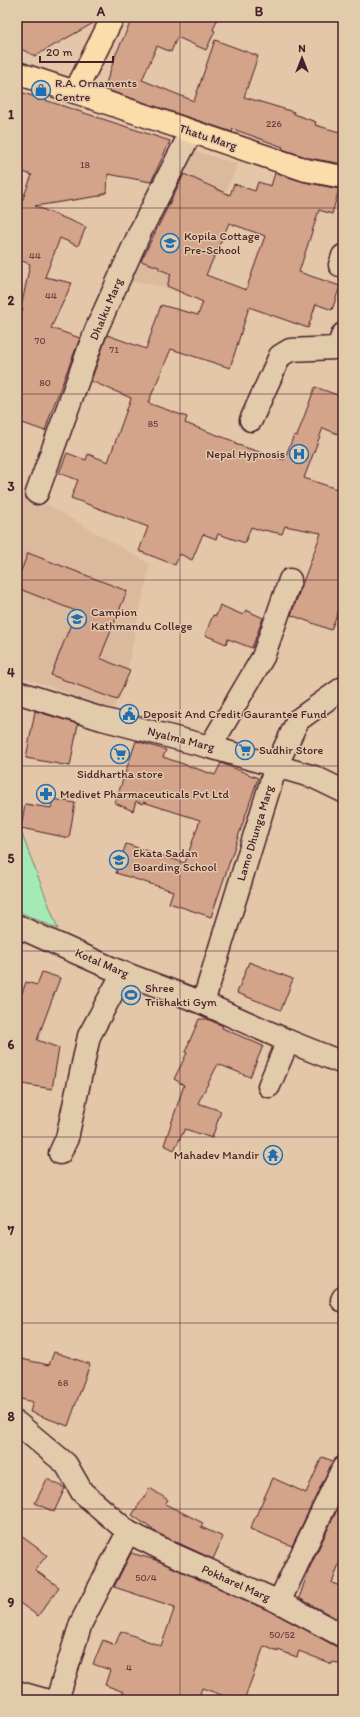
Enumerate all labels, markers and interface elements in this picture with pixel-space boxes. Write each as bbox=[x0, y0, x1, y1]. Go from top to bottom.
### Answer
text: A bbox=[96, 4, 106, 19]
text: B bbox=[255, 4, 264, 19]
scale bar bbox=[40, 38, 113, 64]
north arrow bbox=[282, 38, 322, 78]
text: N bbox=[298, 42, 306, 55]
text: 20 m bbox=[46, 45, 73, 59]
place label: R.A. Ornaments Centre bbox=[55, 76, 137, 104]
shop icon: R.A. Ornaments Centre bbox=[30, 79, 52, 101]
text: 1 bbox=[8, 107, 14, 122]
house number: 226 bbox=[266, 117, 282, 130]
street label: Thatu Marg bbox=[177, 121, 240, 153]
house number: 18 bbox=[80, 158, 91, 171]
place label: Kopila Cottage Pre-School bbox=[184, 229, 260, 257]
school or university icon: Kopila Cottage Pre-School bbox=[159, 232, 181, 254]
house number: 44 bbox=[29, 249, 41, 262]
street label: Dhalku Marg bbox=[87, 275, 126, 342]
house number: 44 bbox=[45, 289, 57, 302]
text: 2 bbox=[8, 293, 15, 308]
house number: 70 bbox=[34, 334, 46, 347]
house number: 71 bbox=[109, 343, 119, 356]
house number: 80 bbox=[39, 376, 51, 389]
house number: 85 bbox=[148, 417, 158, 430]
hospital icon: Nepal Hypnosis bbox=[288, 443, 310, 465]
place label: Nepal Hypnosis bbox=[206, 447, 285, 461]
text: 3 bbox=[7, 479, 15, 494]
place label: Campion Kathmandu College bbox=[91, 605, 193, 633]
school or university icon: Campion Kathmandu College bbox=[66, 608, 88, 630]
text: 4 bbox=[7, 665, 15, 680]
public building icon: Deposit And Credit Gaurantee Fund bbox=[118, 703, 140, 725]
place label: Deposit And Credit Gaurantee Fund bbox=[143, 707, 327, 721]
street label: Nyalma Marg bbox=[146, 724, 217, 754]
supermarket icon: Sudhir Store bbox=[234, 739, 256, 761]
supermarket icon: Siddhartha store bbox=[109, 743, 131, 765]
place label: Sudhir Store bbox=[259, 743, 324, 757]
place label: Siddhartha store bbox=[77, 767, 163, 781]
pharmacy icon: Medivet Pharmaceuticals Pvt Ltd bbox=[35, 783, 57, 805]
street label: Lamo Dhunga Marg bbox=[234, 783, 276, 883]
place label: Medivet Pharmaceuticals Pvt Ltd bbox=[60, 787, 230, 801]
place label: Ekata Sadan Boarding School bbox=[133, 846, 218, 874]
school or university icon: Ekata Sadan Boarding School bbox=[108, 849, 130, 871]
text: 5 bbox=[8, 851, 15, 866]
street label: Kotal Marg bbox=[73, 945, 132, 981]
place label: Shree Trishakti Gym bbox=[145, 981, 217, 1009]
sports icon: Shree Trishakti Gym bbox=[120, 984, 142, 1006]
text: 6 bbox=[8, 1037, 15, 1052]
temple icon: Mahadev Mandir bbox=[262, 1144, 284, 1166]
place label: Mahadev Mandir bbox=[174, 1148, 259, 1162]
text: 7 bbox=[7, 1223, 15, 1238]
house number: 68 bbox=[58, 1376, 69, 1389]
text: 8 bbox=[7, 1409, 15, 1424]
street label: Pokharel Marg bbox=[199, 1562, 273, 1605]
house number: 50/4 bbox=[135, 1571, 157, 1584]
text: 9 bbox=[8, 1595, 15, 1610]
house number: 50/52 bbox=[269, 1628, 296, 1641]
house number: 4 bbox=[126, 1661, 132, 1674]

